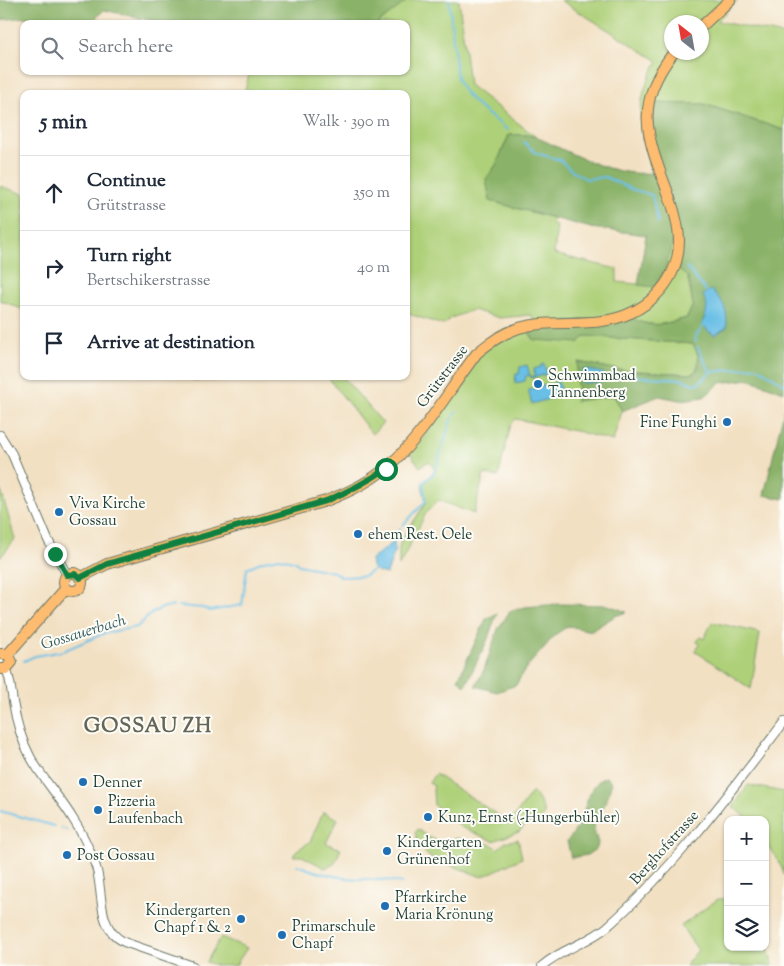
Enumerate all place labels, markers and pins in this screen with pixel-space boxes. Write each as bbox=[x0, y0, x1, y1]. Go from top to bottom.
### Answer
place label: Schwimmbad Tannenberg bbox=[548, 366, 636, 404]
marker: Schwimmbad Tannenberg bbox=[532, 378, 544, 390]
place label: Fine Funghi bbox=[640, 413, 717, 434]
marker: Fine Funghi bbox=[721, 416, 733, 428]
place label: Viva Kirche Gossau bbox=[69, 494, 145, 532]
marker: Viva Kirche Gossau bbox=[53, 506, 65, 518]
place label: ehem Rest. Oele bbox=[368, 525, 472, 546]
marker: ehem Rest. Oele bbox=[352, 528, 364, 540]
place label: Denner bbox=[93, 773, 142, 794]
marker: Denner bbox=[77, 776, 89, 788]
place label: Pizzeria Laufenbach bbox=[108, 792, 184, 830]
marker: Pizzeria Laufenbach bbox=[92, 804, 104, 816]
place label: Kunz, Ernst (-Hungerbühler) bbox=[438, 808, 620, 829]
marker: Kunz, Ernst (-Hungerbühler) bbox=[422, 811, 434, 823]
place label: Kindergarten Grünenhof bbox=[397, 833, 483, 871]
marker: Kindergarten Grünenhof bbox=[381, 845, 393, 857]
place label: Post Gossau bbox=[77, 846, 155, 867]
marker: Post Gossau bbox=[61, 849, 73, 861]
place label: Pfarrkirche Maria Krönung bbox=[395, 888, 493, 926]
marker: Pfarrkirche Maria Krönung bbox=[379, 900, 391, 912]
place label: Kindergarten Chapf 1 & 2 bbox=[146, 901, 231, 939]
marker: Kindergarten Chapf 1 & 2 bbox=[235, 913, 247, 925]
place label: Primarschule Chapf bbox=[292, 917, 376, 955]
marker: Primarschule Chapf bbox=[276, 929, 288, 941]

